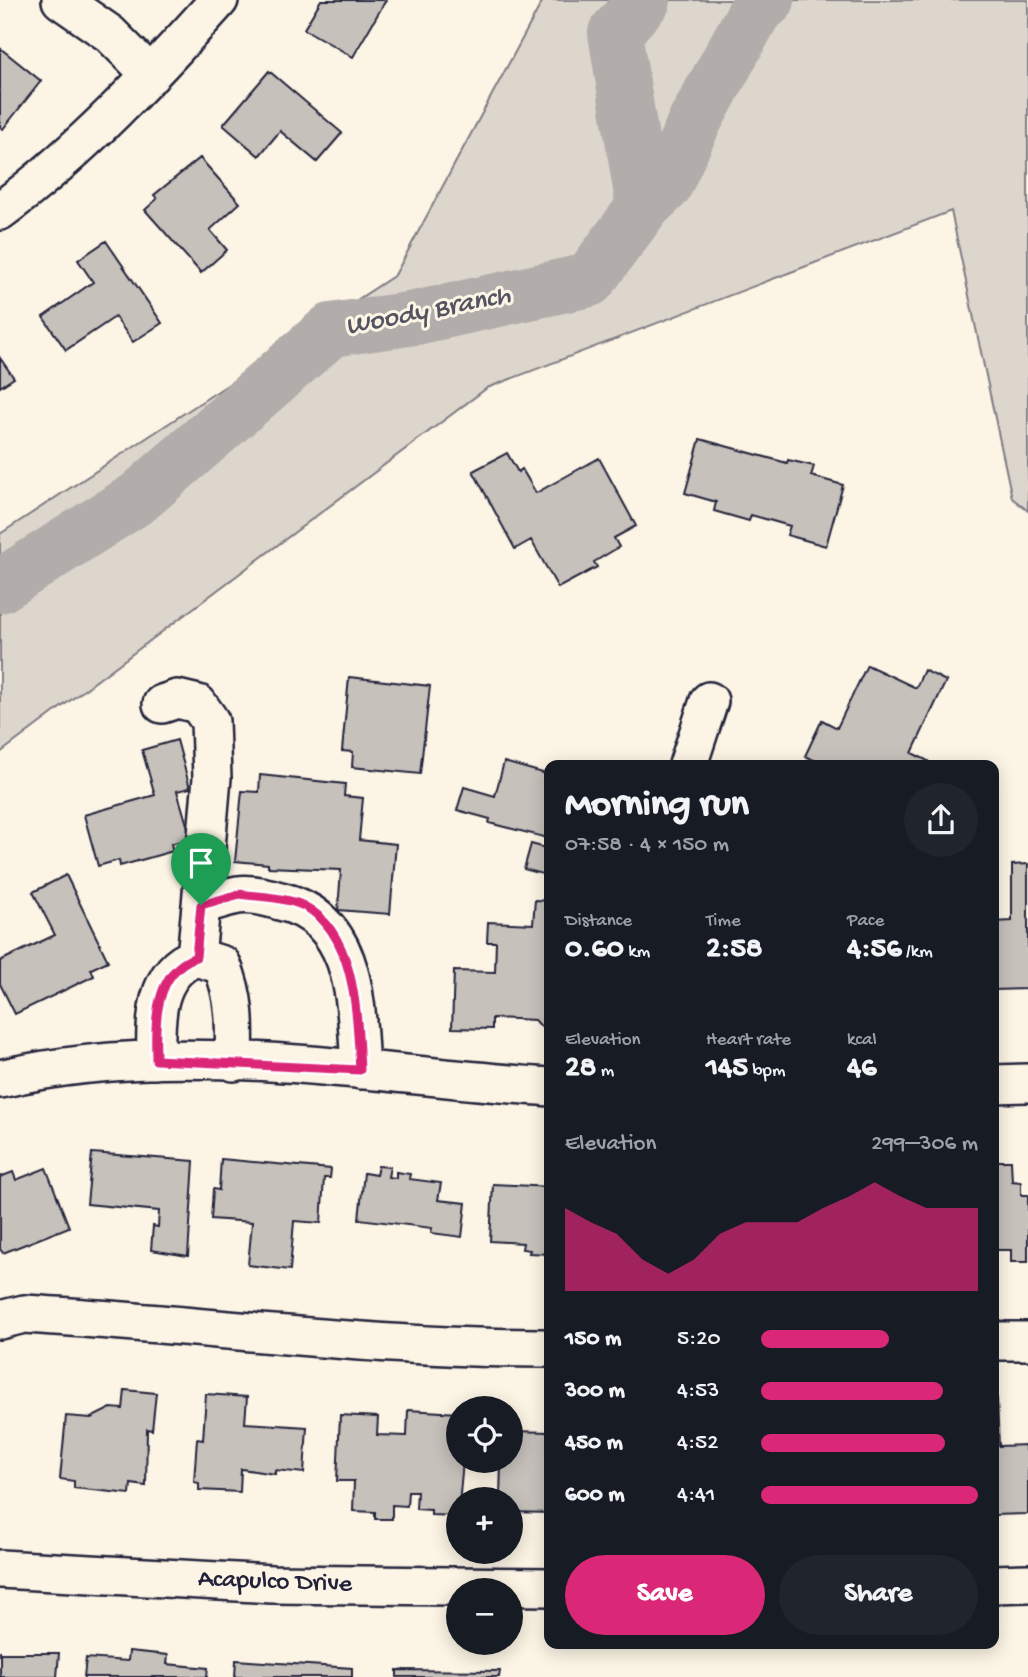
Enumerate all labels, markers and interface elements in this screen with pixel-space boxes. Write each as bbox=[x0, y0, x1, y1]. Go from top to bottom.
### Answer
water label: Woody Branch bbox=[343, 280, 514, 344]
button: share bbox=[904, 783, 978, 857]
text: Morning run bbox=[565, 784, 749, 828]
text: 07:58 · 4 × 150 m bbox=[565, 832, 729, 859]
pin bbox=[171, 833, 231, 905]
icon: arrive bbox=[182, 844, 220, 882]
text: Distance bbox=[565, 910, 632, 933]
text: Time bbox=[706, 910, 741, 933]
text: Pace bbox=[847, 910, 884, 933]
text: 0.60 bbox=[565, 933, 624, 968]
text: 2:58 bbox=[706, 933, 762, 968]
text: 4:56 bbox=[847, 933, 902, 968]
text: km bbox=[624, 941, 650, 964]
text: /km bbox=[902, 941, 933, 964]
text: Elevation bbox=[565, 1029, 641, 1052]
text: Heart rate bbox=[706, 1029, 791, 1052]
text: kcal bbox=[847, 1029, 877, 1052]
text: 28 bbox=[565, 1052, 596, 1087]
text: 145 bbox=[706, 1052, 748, 1087]
text: 46 bbox=[847, 1052, 876, 1087]
text: m bbox=[596, 1060, 614, 1083]
text: bpm bbox=[748, 1060, 785, 1083]
text: Elevation bbox=[565, 1131, 656, 1158]
text: 299–306 m bbox=[871, 1131, 978, 1158]
text: 150 m bbox=[565, 1326, 621, 1353]
text: 5:20 bbox=[677, 1326, 721, 1353]
text: 300 m bbox=[565, 1378, 625, 1405]
text: 4:53 bbox=[677, 1378, 719, 1405]
map controls bbox=[446, 1396, 523, 1655]
button: locate bbox=[446, 1396, 523, 1473]
text: 450 m bbox=[565, 1430, 623, 1457]
text: 4:52 bbox=[677, 1430, 718, 1457]
text: 600 m bbox=[565, 1482, 625, 1509]
text: 4:41 bbox=[677, 1482, 715, 1509]
button: + bbox=[446, 1487, 523, 1564]
button: Save bbox=[565, 1555, 765, 1635]
button: Share bbox=[779, 1555, 978, 1635]
street label: Acapulco Drive bbox=[197, 1565, 353, 1601]
button: − bbox=[446, 1578, 523, 1655]

